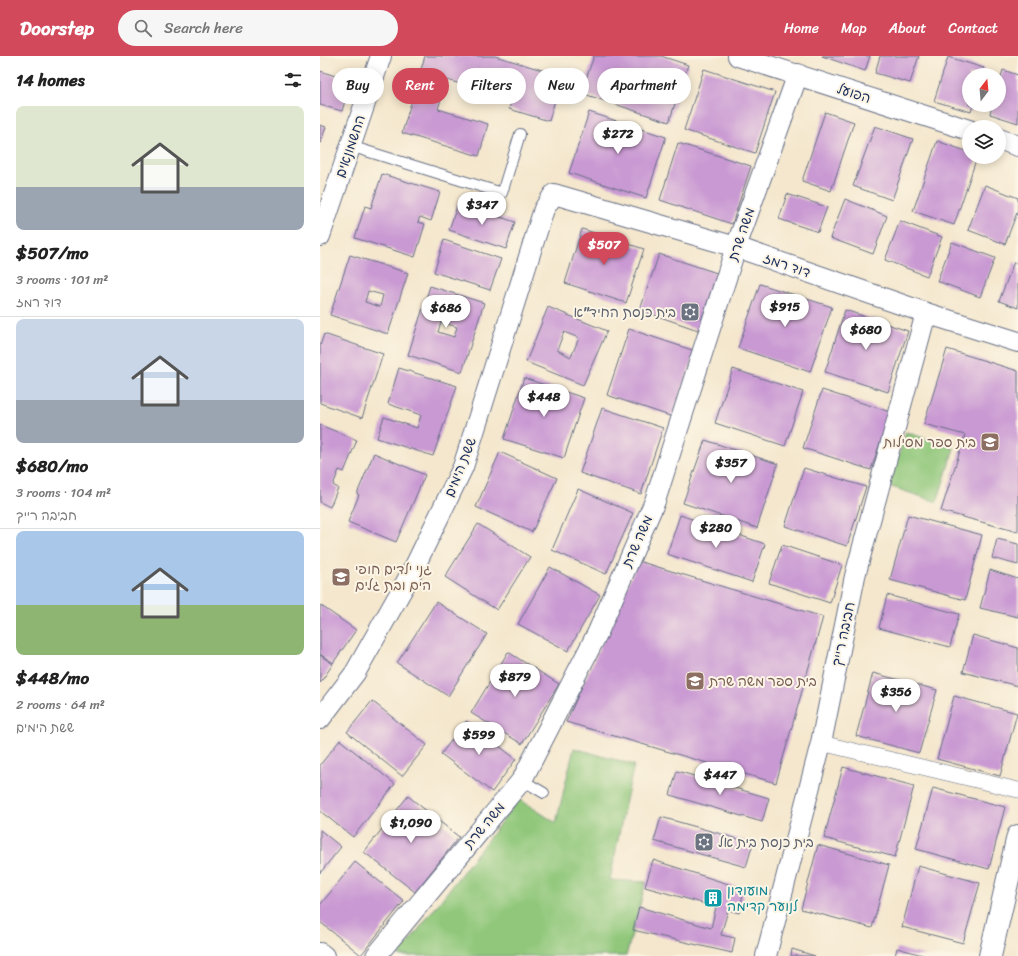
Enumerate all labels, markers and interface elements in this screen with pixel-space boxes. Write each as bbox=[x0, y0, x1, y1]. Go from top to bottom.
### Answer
search box bbox=[118, 10, 398, 46]
text: Doorstep bbox=[20, 12, 94, 45]
text: Search here bbox=[164, 15, 243, 41]
text: Home bbox=[784, 16, 819, 41]
text: Map bbox=[841, 16, 867, 41]
text: About bbox=[889, 16, 926, 41]
text: Contact bbox=[948, 16, 998, 41]
icon: search bbox=[132, 17, 154, 39]
text: 14 homes bbox=[16, 65, 85, 95]
chip: Buy bbox=[332, 68, 384, 104]
chip: Rent bbox=[392, 68, 449, 104]
chip: Filters bbox=[457, 68, 526, 104]
chip: New bbox=[534, 68, 589, 104]
chip: Apartment bbox=[597, 68, 691, 104]
north arrow bbox=[962, 68, 1006, 112]
map controls bbox=[962, 68, 1006, 164]
icon: filters bbox=[282, 69, 304, 91]
street label: הפועל bbox=[833, 76, 874, 111]
street label: החשמונאים bbox=[328, 111, 373, 181]
button: layers bbox=[962, 120, 1006, 164]
pin: $272 bbox=[594, 121, 642, 155]
text: $272 bbox=[602, 122, 634, 145]
icon: home bbox=[124, 132, 196, 204]
pin: $347 bbox=[458, 192, 506, 226]
text: $347 bbox=[466, 193, 498, 216]
street label: משה שרת bbox=[720, 204, 762, 265]
pin: $507 bbox=[580, 232, 628, 266]
text: $507 bbox=[588, 233, 620, 256]
text: $507/mo bbox=[16, 238, 88, 268]
street label: דוד רמז bbox=[760, 246, 814, 285]
text: 3 rooms · 101 m² bbox=[16, 268, 108, 291]
text: דוד רמז bbox=[16, 291, 62, 314]
pin: $915 bbox=[761, 294, 809, 328]
pin: $686 bbox=[422, 295, 470, 329]
text: $915 bbox=[770, 295, 800, 318]
text: $686 bbox=[430, 296, 462, 319]
place label: בית כנסת החיד"א bbox=[573, 300, 676, 325]
synagogue icon: בית כנסת החיד"א bbox=[679, 301, 701, 323]
pin: $680 bbox=[842, 317, 890, 351]
text: $680 bbox=[850, 318, 882, 341]
icon: home bbox=[124, 345, 196, 417]
pin: $448 bbox=[520, 384, 568, 418]
text: $448 bbox=[528, 385, 560, 408]
place label: בית ספר מסילות bbox=[882, 430, 976, 455]
school or university icon: בית ספר מסילות bbox=[979, 431, 1001, 453]
street label: ששת הימים bbox=[437, 433, 484, 501]
pin: $357 bbox=[707, 450, 755, 484]
text: $680/mo bbox=[16, 451, 88, 481]
text: $357 bbox=[715, 451, 747, 474]
text: 3 rooms · 104 m² bbox=[16, 481, 111, 504]
text: חביבה רייך bbox=[16, 504, 77, 527]
street label: משה שרת bbox=[614, 511, 660, 572]
pin: $280 bbox=[692, 515, 740, 549]
text: $280 bbox=[700, 516, 732, 539]
icon: home bbox=[124, 557, 196, 629]
place label: גני ילדים חופי הים ובת גלים bbox=[355, 557, 432, 598]
school or university icon: גני ילדים חופי הים ובת גלים bbox=[330, 566, 352, 588]
street label: חביבה רייך bbox=[824, 600, 863, 669]
text: $448/mo bbox=[16, 663, 89, 693]
pin: $879 bbox=[491, 664, 539, 698]
text: $879 bbox=[499, 665, 531, 688]
place label: בית ספר משה שרת bbox=[708, 669, 817, 694]
school or university icon: בית ספר משה שרת bbox=[684, 670, 706, 692]
pin: $356 bbox=[872, 679, 920, 713]
text: $356 bbox=[880, 680, 912, 703]
text: 2 rooms · 64 m² bbox=[16, 693, 105, 716]
text: ששת הימים bbox=[16, 716, 74, 739]
pin: $599 bbox=[455, 722, 503, 756]
text: $599 bbox=[463, 723, 495, 746]
pin: $447 bbox=[696, 762, 744, 796]
text: $447 bbox=[704, 763, 736, 786]
street label: משה שרת bbox=[456, 796, 512, 855]
pin: $1,090 bbox=[378, 810, 444, 844]
text: $1,090 bbox=[390, 811, 432, 834]
place label: בית כנסת בית אל bbox=[718, 830, 814, 855]
synagogue icon: בית כנסת בית אל bbox=[693, 831, 715, 853]
place label: מועודון לנוער קדימה bbox=[727, 878, 799, 919]
building icon: מועודון לנוער קדימה bbox=[702, 887, 724, 909]

